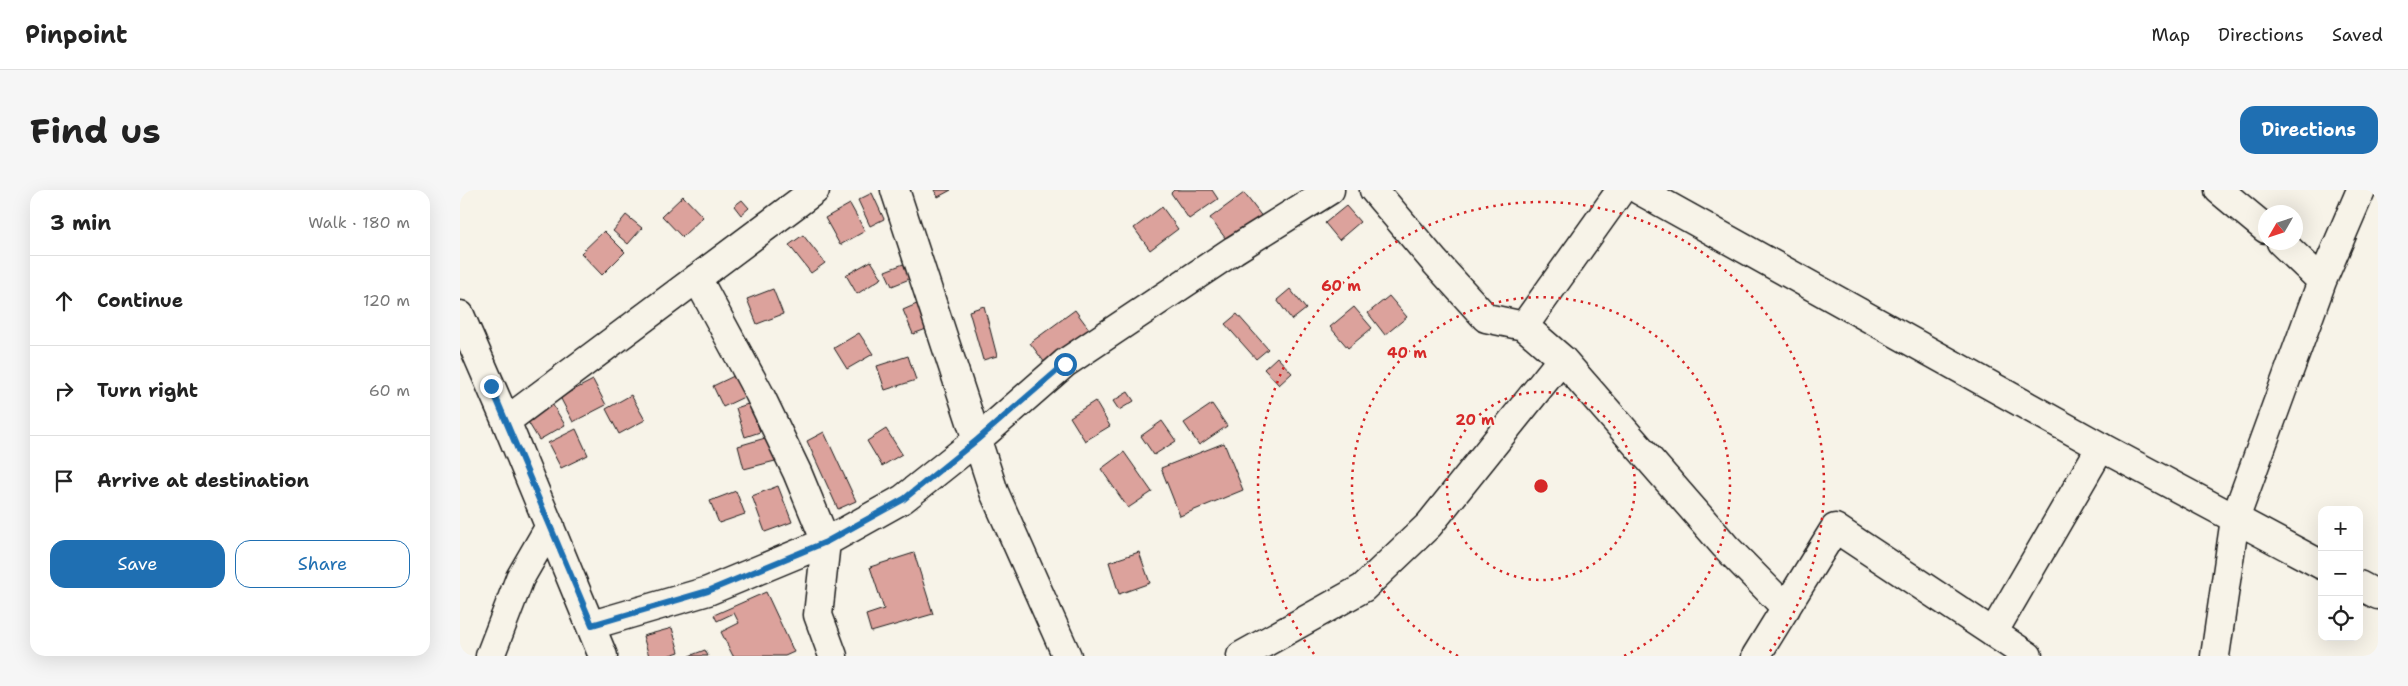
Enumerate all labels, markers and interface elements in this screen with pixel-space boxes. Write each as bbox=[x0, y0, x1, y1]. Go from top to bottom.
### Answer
text: Pinpoint bbox=[25, 19, 127, 51]
text: Map bbox=[2152, 23, 2190, 47]
text: Directions bbox=[2218, 23, 2304, 47]
text: Saved bbox=[2332, 23, 2383, 47]
button: Directions bbox=[2240, 106, 2378, 154]
text: Find us bbox=[30, 107, 161, 154]
north arrow bbox=[2258, 205, 2303, 250]
text: 3 min bbox=[50, 209, 111, 237]
text: Walk · 180 m bbox=[308, 212, 410, 233]
text: 60 m bbox=[1321, 276, 1361, 296]
icon: ahead bbox=[50, 287, 78, 315]
text: Continue bbox=[97, 288, 183, 313]
text: 120 m bbox=[363, 290, 410, 311]
text: 40 m bbox=[1387, 343, 1427, 363]
route start bbox=[1054, 353, 1077, 376]
route end bbox=[480, 375, 503, 398]
icon: right bbox=[50, 377, 78, 405]
text: Turn right bbox=[97, 378, 198, 403]
text: 60 m bbox=[369, 380, 410, 401]
text: 20 m bbox=[1455, 410, 1495, 430]
icon: arrive bbox=[50, 467, 78, 495]
text: Arrive at destination bbox=[97, 468, 309, 493]
centre of rings bbox=[1532, 477, 1550, 495]
map controls bbox=[2318, 506, 2363, 641]
button: + bbox=[2318, 506, 2363, 551]
button: Save bbox=[50, 540, 225, 588]
button: Share bbox=[235, 540, 410, 588]
button: − bbox=[2318, 551, 2363, 596]
button: locate bbox=[2318, 596, 2363, 641]

